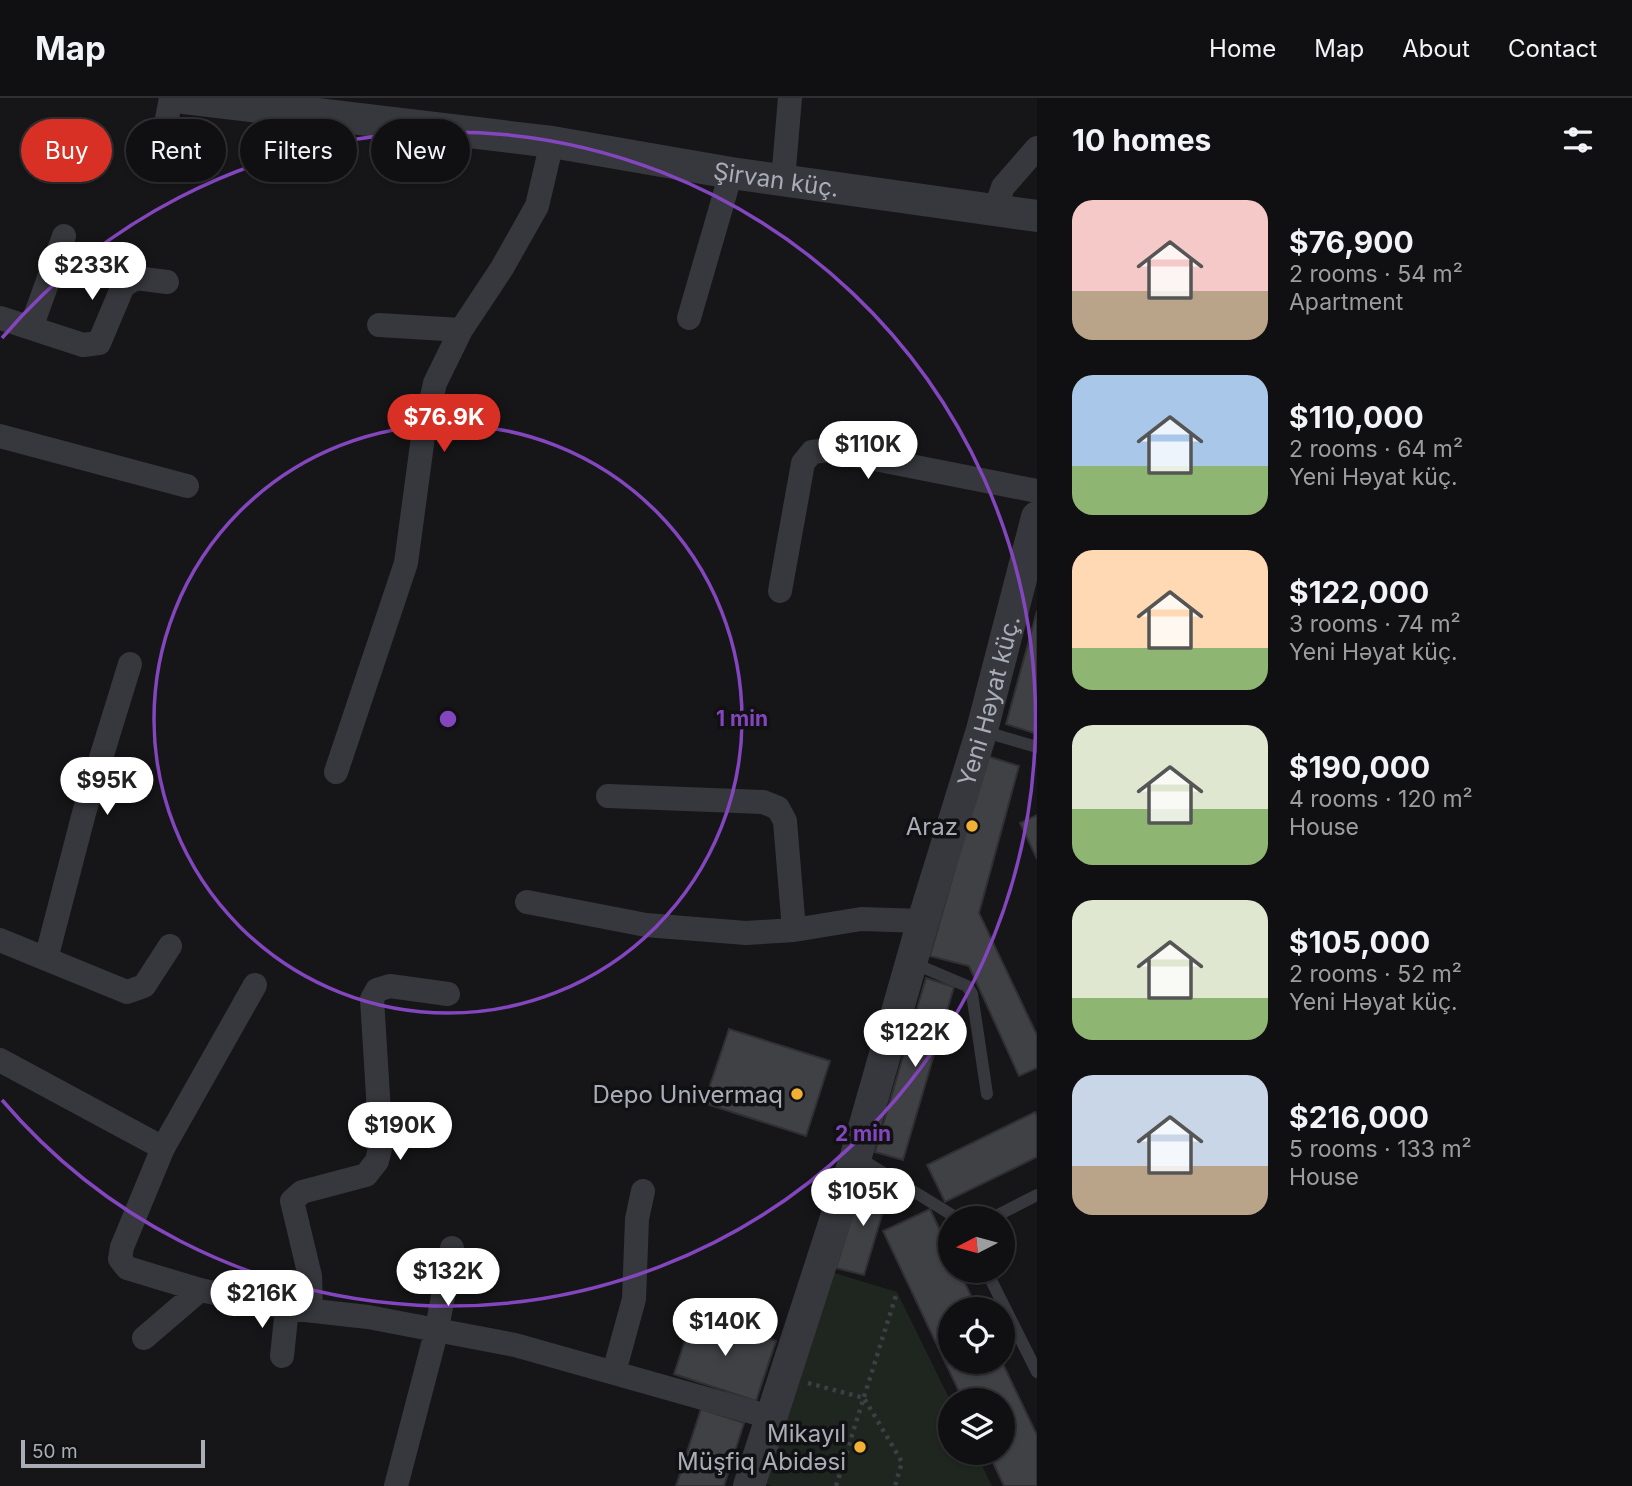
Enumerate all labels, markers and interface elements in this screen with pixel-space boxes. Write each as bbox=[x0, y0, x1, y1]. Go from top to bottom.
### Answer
text: Map bbox=[35, 28, 106, 68]
text: Home bbox=[1209, 34, 1276, 63]
text: Map bbox=[1314, 34, 1364, 63]
text: About bbox=[1402, 34, 1470, 63]
text: Contact bbox=[1508, 34, 1597, 63]
chip: Buy bbox=[21, 119, 112, 182]
chip: Rent bbox=[126, 119, 226, 182]
chip: Filters bbox=[240, 119, 357, 182]
chip: New bbox=[371, 119, 470, 182]
icon: filters bbox=[1559, 121, 1597, 159]
text: 10 homes bbox=[1072, 122, 1211, 158]
street label: Şirvan küç. bbox=[711, 156, 841, 203]
text: $76,900 bbox=[1289, 224, 1414, 260]
icon: home bbox=[1128, 228, 1212, 312]
pin: $233K bbox=[43, 242, 141, 302]
text: $233K bbox=[54, 251, 130, 279]
text: 2 rooms · 54 m² bbox=[1289, 260, 1463, 288]
text: Apartment bbox=[1289, 288, 1403, 316]
pin: $76.9K bbox=[387, 394, 501, 454]
text: $110,000 bbox=[1289, 399, 1424, 435]
text: $76.9K bbox=[403, 403, 485, 431]
icon: home bbox=[1128, 403, 1212, 487]
pin: $110K bbox=[819, 422, 917, 481]
text: $110K bbox=[835, 430, 901, 458]
text: 2 rooms · 64 m² bbox=[1289, 435, 1463, 463]
text: Yeni Həyat küç. bbox=[1289, 463, 1458, 491]
text: $122,000 bbox=[1289, 574, 1429, 610]
icon: home bbox=[1128, 578, 1212, 662]
text: 3 rooms · 74 m² bbox=[1289, 610, 1461, 638]
street label: Yeni Həyat küç. bbox=[951, 612, 1026, 790]
text: Yeni Həyat küç. bbox=[1289, 638, 1458, 666]
text: 1 min bbox=[716, 706, 768, 731]
centre of rings bbox=[436, 707, 460, 731]
text: $190,000 bbox=[1289, 749, 1430, 785]
icon: home bbox=[1128, 753, 1212, 837]
pin: $95K bbox=[66, 758, 148, 817]
text: $95K bbox=[76, 766, 138, 794]
text: 4 rooms · 120 m² bbox=[1289, 785, 1473, 813]
place label: Araz bbox=[906, 812, 958, 841]
text: House bbox=[1289, 813, 1359, 841]
marker: Araz bbox=[964, 818, 980, 834]
text: $105,000 bbox=[1289, 924, 1430, 960]
icon: home bbox=[1128, 928, 1212, 1012]
text: 2 rooms · 52 m² bbox=[1289, 960, 1462, 988]
text: Yeni Həyat küç. bbox=[1289, 988, 1458, 1016]
pin: $122K bbox=[866, 1010, 964, 1069]
text: $122K bbox=[880, 1018, 950, 1046]
place label: Depo Univermaq bbox=[592, 1080, 783, 1109]
marker: Depo Univermaq bbox=[789, 1086, 805, 1102]
text: $216,000 bbox=[1289, 1099, 1429, 1135]
pin: $190K bbox=[351, 1102, 449, 1162]
icon: home bbox=[1128, 1103, 1212, 1187]
text: $190K bbox=[364, 1111, 436, 1139]
text: 2 min bbox=[835, 1121, 891, 1146]
text: 5 rooms · 133 m² bbox=[1289, 1135, 1472, 1163]
text: House bbox=[1289, 1163, 1359, 1191]
pin: $105K bbox=[814, 1168, 912, 1228]
text: $105K bbox=[827, 1177, 899, 1205]
north arrow bbox=[938, 1206, 1015, 1283]
map controls bbox=[938, 1206, 1015, 1465]
pin: $132K bbox=[399, 1248, 497, 1308]
text: $132K bbox=[413, 1257, 483, 1285]
pin: $216K bbox=[213, 1270, 311, 1330]
text: $216K bbox=[227, 1279, 297, 1307]
button: locate bbox=[938, 1297, 1015, 1374]
pin: $140K bbox=[676, 1298, 774, 1358]
text: $140K bbox=[689, 1307, 761, 1335]
button: layers bbox=[938, 1388, 1015, 1465]
place label: Mikayıl Müşfiq Abidəsi bbox=[677, 1419, 846, 1476]
scale bar bbox=[21, 1437, 205, 1469]
marker: Mikayıl Müşfiq Abidəsi bbox=[852, 1439, 868, 1455]
text: 50 m bbox=[32, 1440, 78, 1463]

